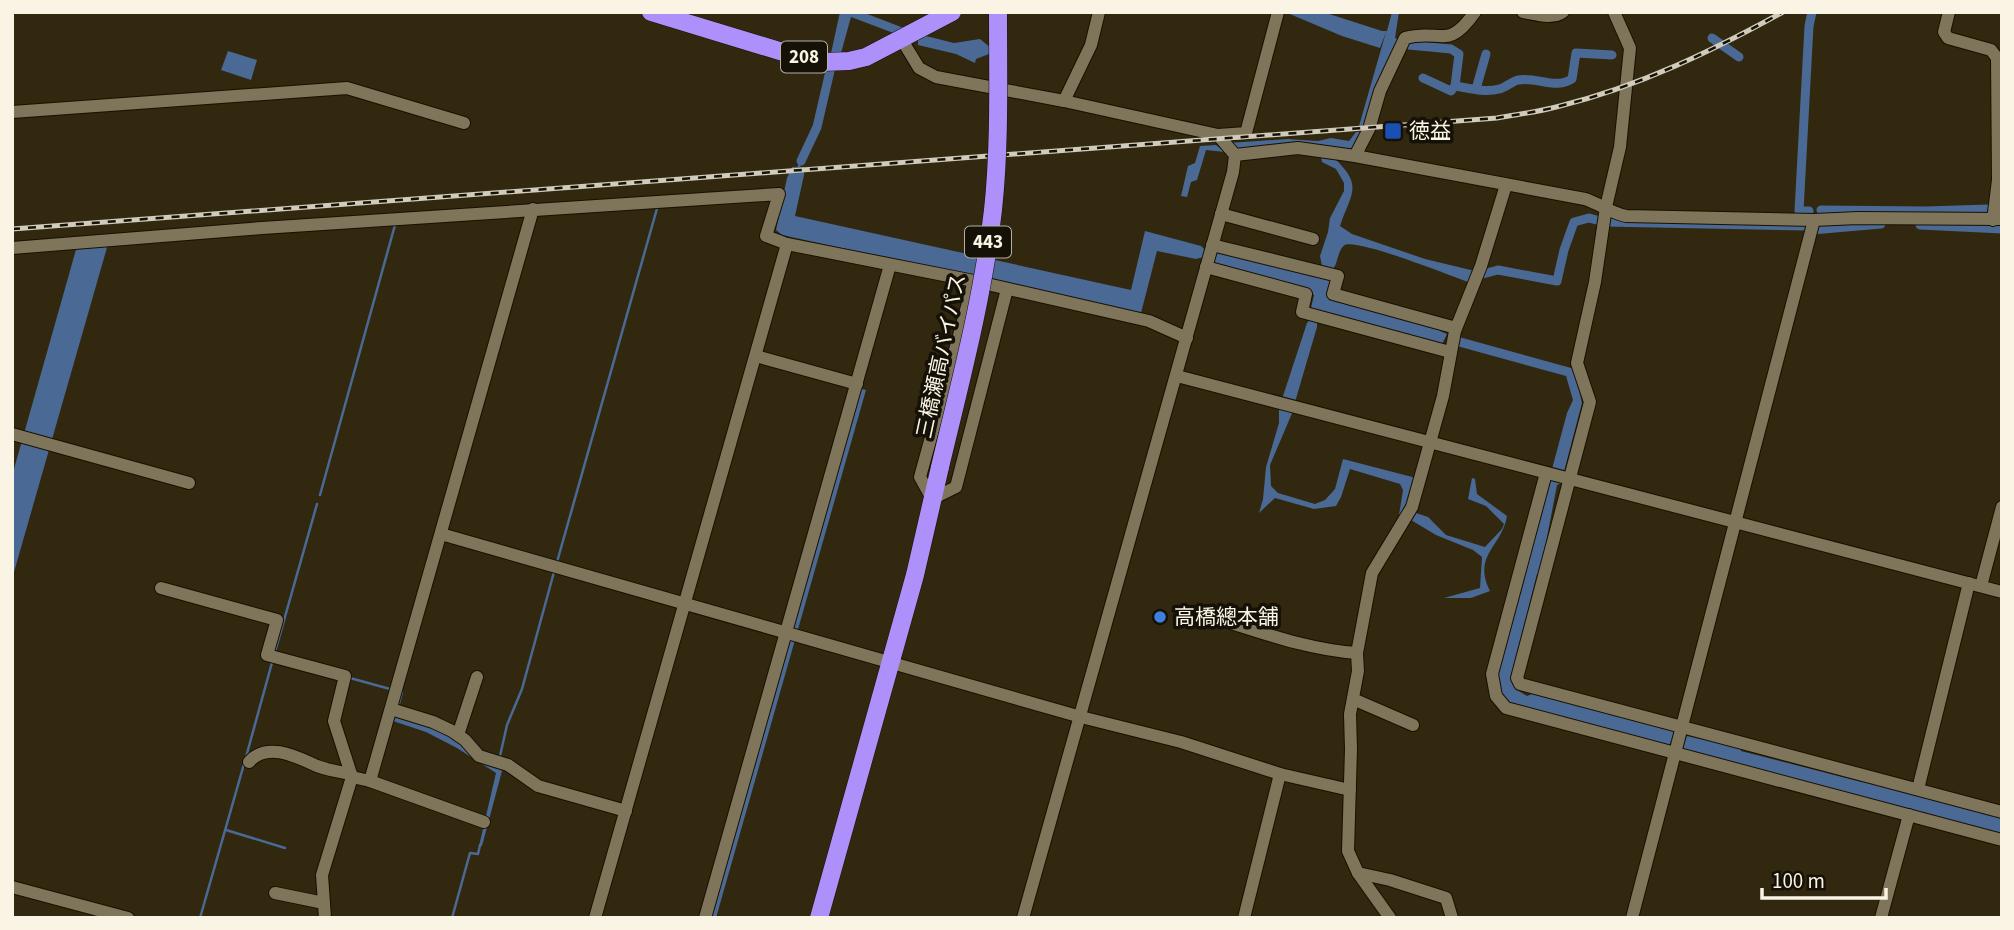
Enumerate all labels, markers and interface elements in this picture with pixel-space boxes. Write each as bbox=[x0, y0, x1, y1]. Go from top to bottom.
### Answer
road number: 208 bbox=[781, 41, 827, 72]
place label: 徳益 bbox=[1409, 116, 1451, 146]
marker: 徳益 bbox=[1383, 121, 1403, 141]
road number: 443 bbox=[965, 226, 1011, 258]
street label: 三橋瀬高バイパス bbox=[909, 271, 973, 441]
place label: 高橋總本舗 bbox=[1174, 602, 1279, 632]
marker: 高橋總本舗 bbox=[1152, 609, 1168, 625]
scale bar bbox=[1762, 856, 1886, 900]
text: 100 m bbox=[1772, 866, 1825, 896]

